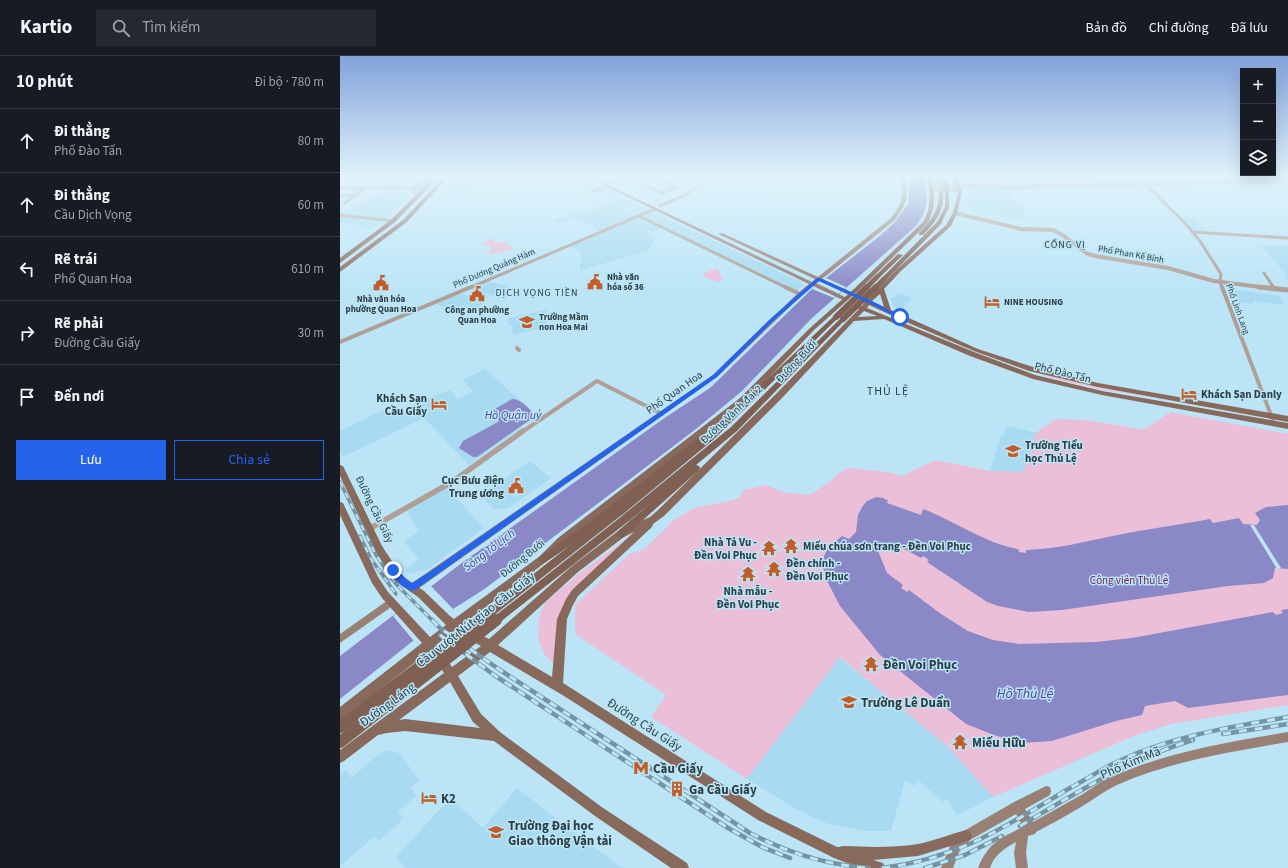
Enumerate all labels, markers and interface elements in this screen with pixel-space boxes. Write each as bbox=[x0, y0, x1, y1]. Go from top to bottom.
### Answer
search box bbox=[96, 10, 376, 46]
text: Kartio bbox=[20, 14, 72, 41]
icon: search bbox=[110, 17, 132, 39]
text: Tìm kiếm bbox=[142, 17, 200, 38]
text: Bản đồ bbox=[1086, 18, 1127, 38]
text: Chỉ đường bbox=[1149, 18, 1208, 38]
text: Đã lưu bbox=[1230, 18, 1268, 38]
map controls bbox=[1240, 68, 1276, 176]
button: + bbox=[1240, 68, 1276, 104]
text: 10 phút bbox=[16, 70, 73, 94]
text: Đi bộ · 780 m bbox=[255, 73, 324, 91]
button: − bbox=[1240, 104, 1276, 140]
text: Đi thẳng bbox=[54, 121, 110, 142]
icon: ahead bbox=[16, 130, 38, 152]
text: 80 m bbox=[298, 132, 324, 150]
button: layers bbox=[1240, 140, 1276, 176]
text: Phố Đào Tấn bbox=[54, 142, 122, 160]
text: Đi thẳng bbox=[54, 185, 110, 206]
icon: ahead bbox=[16, 194, 38, 216]
text: 60 m bbox=[298, 196, 324, 214]
text: Cầu Dịch Vọng bbox=[54, 206, 132, 224]
district label: CỐNG VỊ bbox=[1044, 238, 1086, 252]
street label: Phố Phan Kế Bính bbox=[1097, 242, 1165, 267]
street label: Phố Dương Quảng Hàm bbox=[451, 245, 537, 292]
text: Rẽ trái bbox=[54, 249, 97, 270]
icon: left bbox=[16, 258, 38, 280]
text: 610 m bbox=[291, 260, 324, 278]
text: Phố Quan Hoa bbox=[54, 270, 132, 288]
place label: Nhà văn hóa số 36 bbox=[607, 271, 644, 294]
public building icon: Nhà văn hóa số 36 bbox=[586, 273, 604, 291]
public building icon: Nhà văn hóa phường Quan Hoa bbox=[372, 274, 390, 292]
street label: Phố Linh Lang bbox=[1222, 282, 1253, 337]
public building icon: Công an phường Quan Hoa bbox=[468, 285, 486, 303]
district label: DỊCH VỌNG TIỀN bbox=[495, 286, 579, 300]
place label: Nhà văn hóa phường Quan Hoa bbox=[346, 293, 417, 316]
hotel icon: NINE HOUSING bbox=[983, 293, 1001, 311]
place label: NINE HOUSING bbox=[1004, 296, 1063, 309]
place label: Công an phường Quan Hoa bbox=[445, 304, 509, 327]
route start bbox=[891, 308, 909, 326]
place label: Trường Mầm non Hoa Mai bbox=[539, 311, 589, 334]
text: Rẽ phải bbox=[54, 313, 103, 334]
school or university icon: Trường Mầm non Hoa Mai bbox=[518, 313, 536, 331]
icon: right bbox=[16, 322, 38, 344]
text: 30 m bbox=[298, 324, 324, 342]
text: Đường Cầu Giấy bbox=[54, 334, 140, 352]
street label: Đường Bưởi bbox=[773, 337, 820, 386]
street label: Phố Đào Tấn bbox=[1033, 358, 1093, 387]
street label: Phố Quan Hoa bbox=[643, 367, 706, 417]
street label: Đường Vành đai 2 bbox=[697, 382, 766, 447]
district label: THỦ LỆ bbox=[867, 383, 909, 400]
hotel icon: Khách Sạn Danly bbox=[1180, 385, 1198, 403]
icon: arrive bbox=[16, 386, 38, 408]
text: Đến nơi bbox=[54, 386, 104, 407]
place label: Khách Sạn Danly bbox=[1201, 387, 1282, 402]
place label: Khách Sạn Cầu Giấy bbox=[376, 391, 427, 419]
hotel icon: Khách Sạn Cầu Giấy bbox=[430, 395, 448, 413]
water label: Hồ Quận uỷ bbox=[485, 407, 542, 424]
place label: Trường Tiểu học Thủ Lệ bbox=[1025, 438, 1083, 466]
button: Lưu bbox=[16, 440, 166, 480]
button: Chia sẻ bbox=[174, 440, 324, 480]
school or university icon: Trường Tiểu học Thủ Lệ bbox=[1004, 442, 1022, 460]
street label: Đường Cầu Giấy bbox=[352, 473, 397, 545]
place label: Cục Bưu điện Trung ương bbox=[441, 473, 504, 501]
public building icon: Cục Bưu điện Trung ương bbox=[507, 477, 525, 495]
water label: Sông Tô Lịch bbox=[460, 525, 519, 576]
place label: Nhà Tả Vu - Đền Voi Phục bbox=[694, 535, 757, 563]
street label: Đường Bưởi bbox=[497, 536, 548, 581]
temple icon: Miếu chúa sơn trang - Đền Voi Phục bbox=[782, 537, 800, 555]
temple icon: Nhà Tả Vu - Đền Voi Phục bbox=[760, 539, 778, 557]
place label: Miếu chúa sơn trang - Đền Voi Phục bbox=[803, 539, 971, 554]
place label: Đền chính - Đền Voi Phục bbox=[786, 556, 849, 584]
temple icon: Đền chính - Đền Voi Phục bbox=[765, 560, 783, 578]
route end bbox=[384, 561, 402, 579]
temple icon: Nhà mẫu - Đền Voi Phục bbox=[739, 565, 757, 583]
street label: Cầu vượt Nút giao Cầu Giấy bbox=[412, 568, 539, 672]
park label: Công viên Thủ Lệ bbox=[1090, 573, 1169, 588]
place label: Nhà mẫu - Đền Voi Phục bbox=[717, 584, 779, 612]
temple icon: Đền Voi Phục bbox=[862, 655, 880, 673]
place label: Đền Voi Phục bbox=[883, 656, 957, 674]
street label: Đường Láng bbox=[356, 678, 420, 731]
water label: Hồ Thủ Lệ bbox=[997, 684, 1053, 704]
school or university icon: Trường Lê Duẩn bbox=[840, 693, 858, 711]
street label: Đường Cầu Giấy bbox=[603, 694, 685, 756]
place label: Trường Lê Duẩn bbox=[861, 694, 950, 712]
temple icon: Miếu Hữu bbox=[951, 733, 969, 751]
place label: Miếu Hữu bbox=[972, 734, 1026, 752]
street label: Phố Kim Mã bbox=[1097, 742, 1163, 784]
metro station icon: Cầu Giấy bbox=[632, 759, 650, 777]
place label: Cầu Giấy bbox=[653, 760, 703, 778]
building icon: Ga Cầu Giấy bbox=[668, 780, 686, 798]
place label: Ga Cầu Giấy bbox=[689, 781, 757, 799]
hotel icon: K2 bbox=[420, 789, 438, 807]
place label: K2 bbox=[441, 790, 456, 808]
place label: Trường Đại học Giao thông Vận tải bbox=[508, 817, 612, 850]
school or university icon: Trường Đại học Giao thông Vận tải bbox=[487, 823, 505, 841]

